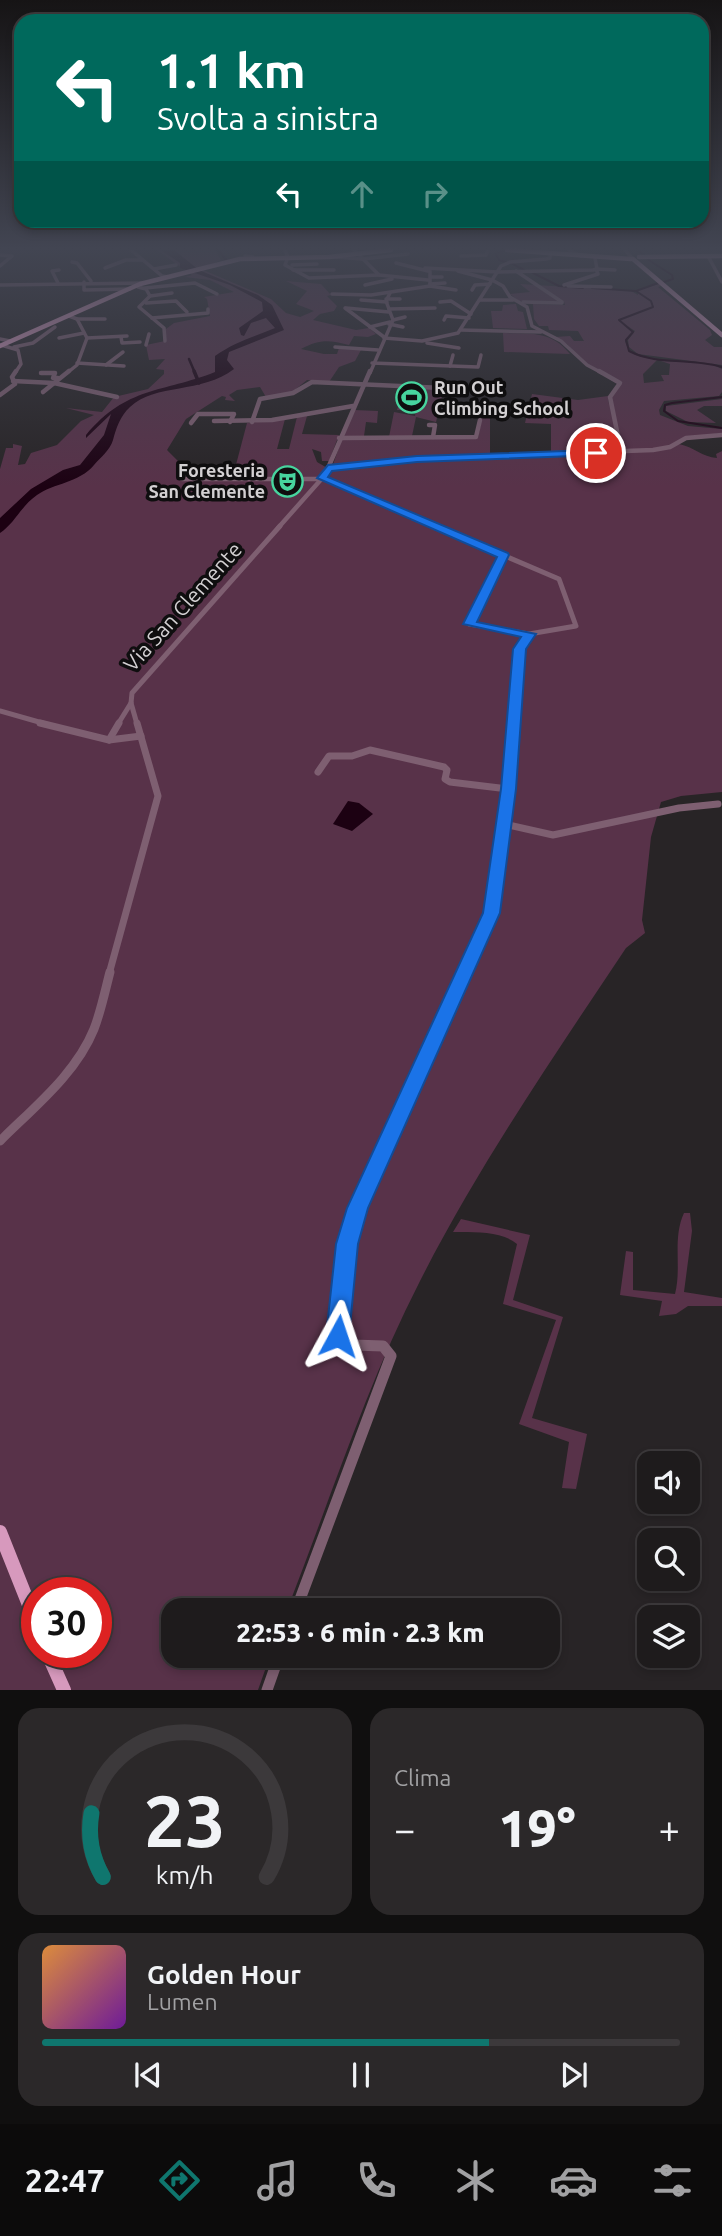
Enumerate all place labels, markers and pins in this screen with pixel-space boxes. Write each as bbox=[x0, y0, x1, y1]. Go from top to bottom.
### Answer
place label: Run Out Climbing School bbox=[434, 377, 570, 418]
sports icon: Run Out Climbing School bbox=[394, 381, 428, 415]
pin bbox=[566, 423, 626, 483]
place label: Foresteria San Clemente bbox=[148, 460, 265, 501]
theatre icon: Foresteria San Clemente bbox=[271, 464, 305, 498]

